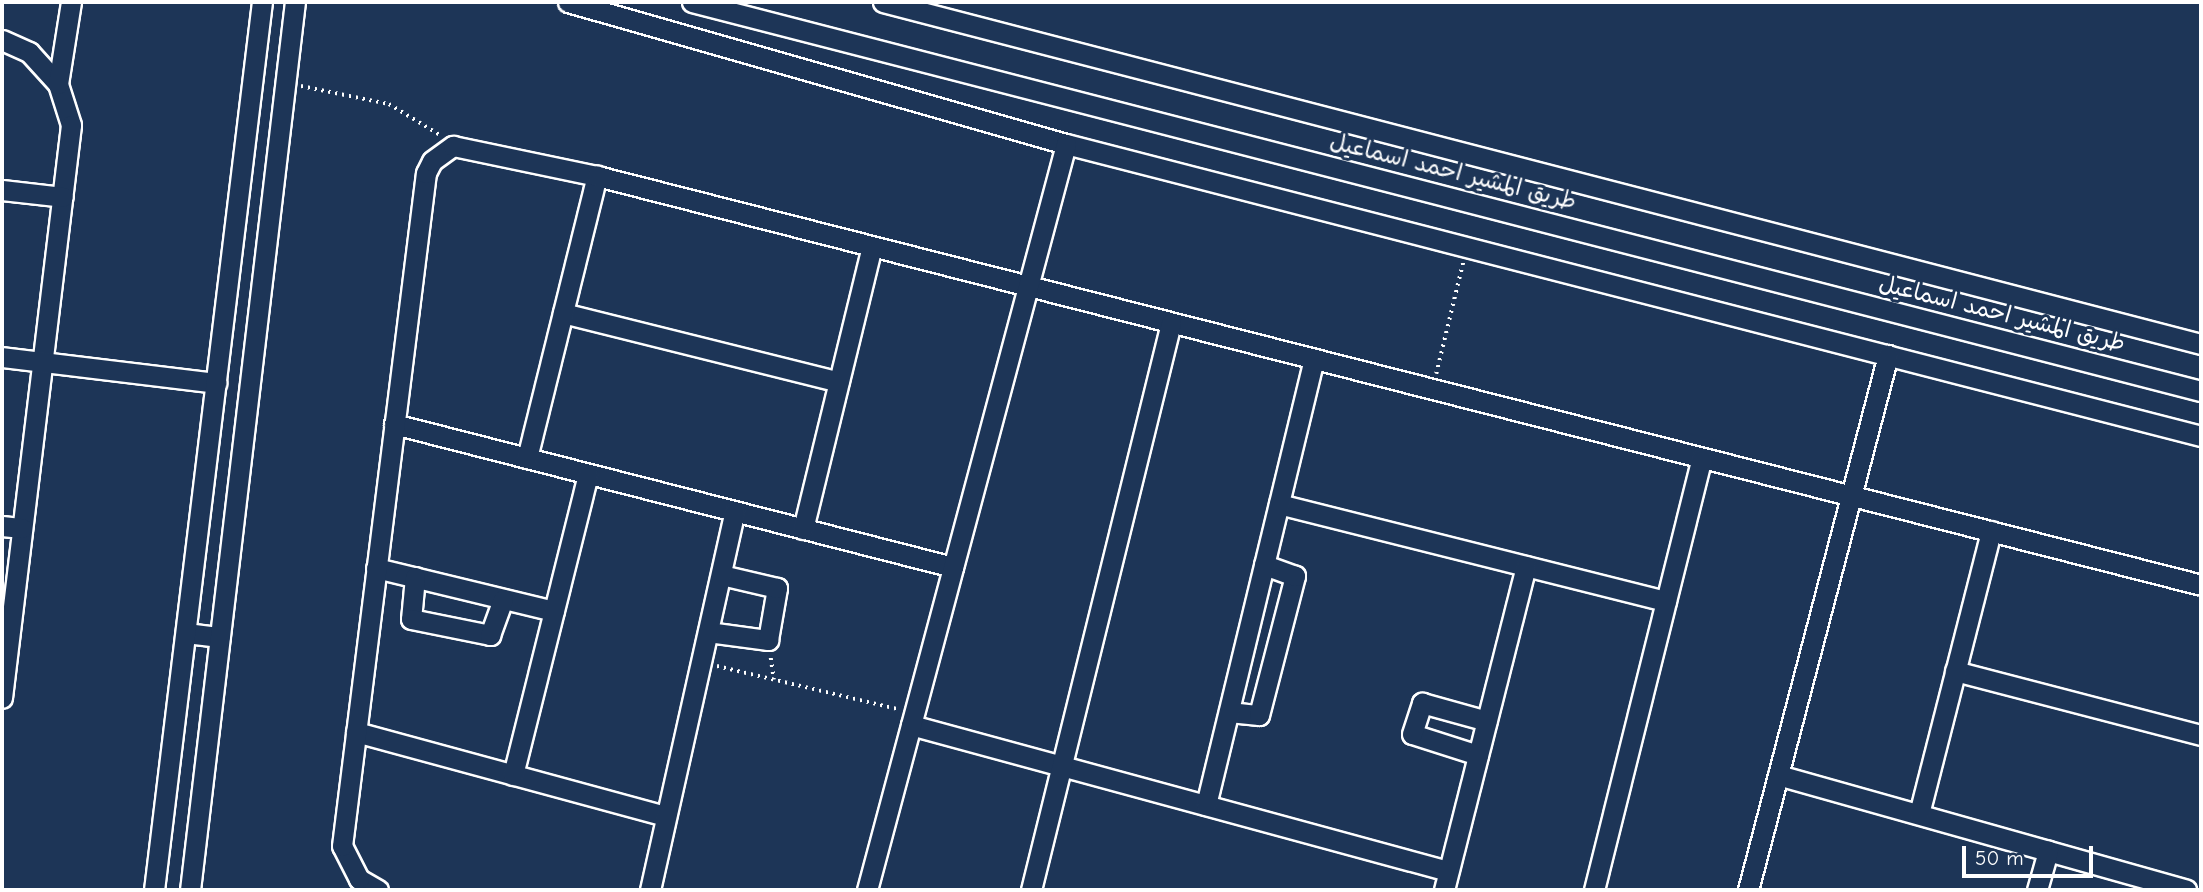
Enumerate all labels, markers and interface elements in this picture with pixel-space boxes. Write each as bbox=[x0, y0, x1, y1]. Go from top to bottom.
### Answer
street label: طريق المشير احمد اسماعيل bbox=[1327, 128, 1579, 216]
street label: طريق المشير احمد اسماعيل bbox=[1876, 270, 2128, 358]
scale bar bbox=[1965, 832, 2096, 876]
text: 50 m bbox=[1975, 846, 2024, 870]

